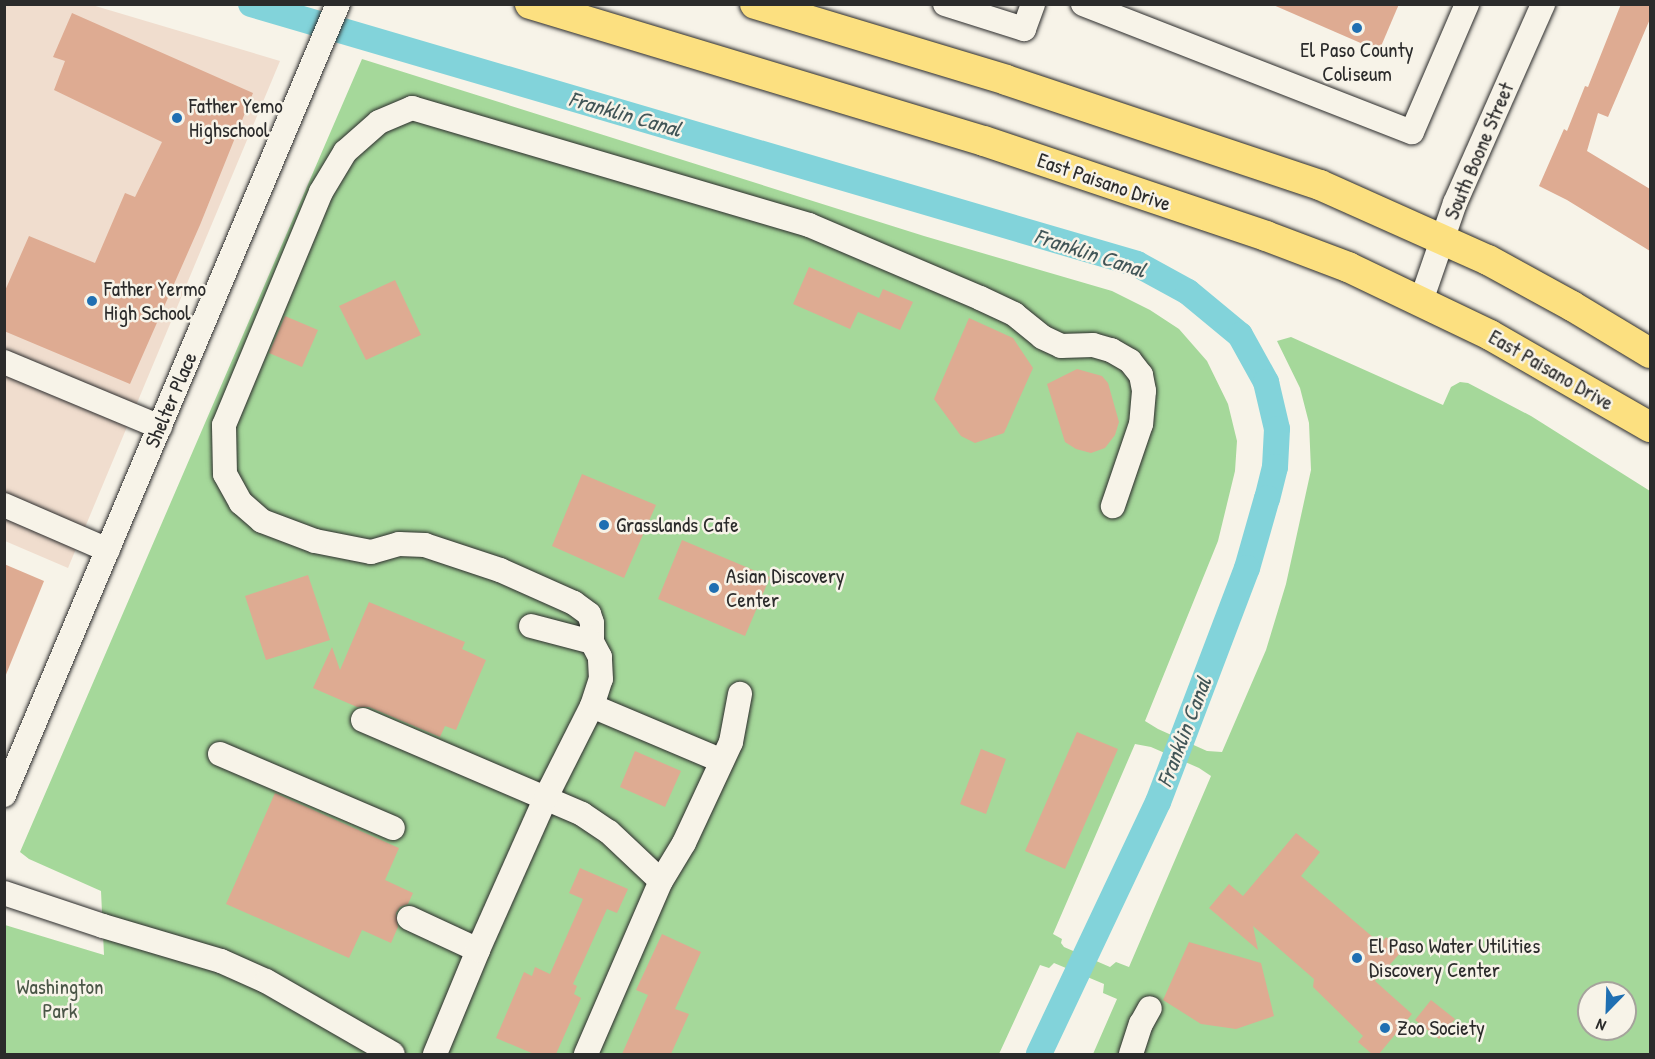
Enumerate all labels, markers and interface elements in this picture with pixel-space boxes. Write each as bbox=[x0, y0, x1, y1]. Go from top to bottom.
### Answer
marker: El Paso County Coliseum bbox=[1350, 21, 1364, 35]
place label: El Paso County Coliseum bbox=[1300, 37, 1414, 87]
street label: South Boone Street bbox=[1439, 79, 1519, 223]
water label: Franklin Canal bbox=[566, 85, 684, 143]
place label: Father Yemo Highschool bbox=[189, 93, 283, 143]
marker: Father Yemo Highschool bbox=[170, 111, 184, 125]
street label: East Paisano Drive bbox=[1034, 147, 1174, 217]
water label: Franklin Canal bbox=[1031, 223, 1149, 283]
place label: Father Yermo High School bbox=[104, 276, 206, 326]
marker: Father Yermo High School bbox=[85, 294, 99, 308]
street label: East Paisano Drive bbox=[1484, 324, 1618, 416]
street label: Shelter Place bbox=[140, 348, 202, 452]
place label: Grasslands Cafe bbox=[616, 512, 739, 538]
marker: Grasslands Cafe bbox=[597, 518, 611, 532]
place label: Asian Discovery Center bbox=[726, 563, 845, 613]
marker: Asian Discovery Center bbox=[707, 581, 721, 595]
water label: Franklin Canal bbox=[1151, 673, 1217, 791]
place label: El Paso Water Utilities Discovery Center bbox=[1369, 933, 1540, 983]
marker: El Paso Water Utilities Discovery Center bbox=[1350, 951, 1364, 965]
park label: Washington Park bbox=[17, 974, 103, 1024]
north arrow bbox=[1577, 981, 1637, 1041]
text: N bbox=[1593, 1014, 1609, 1038]
place label: Zoo Society bbox=[1397, 1015, 1485, 1041]
marker: Zoo Society bbox=[1378, 1021, 1392, 1035]

